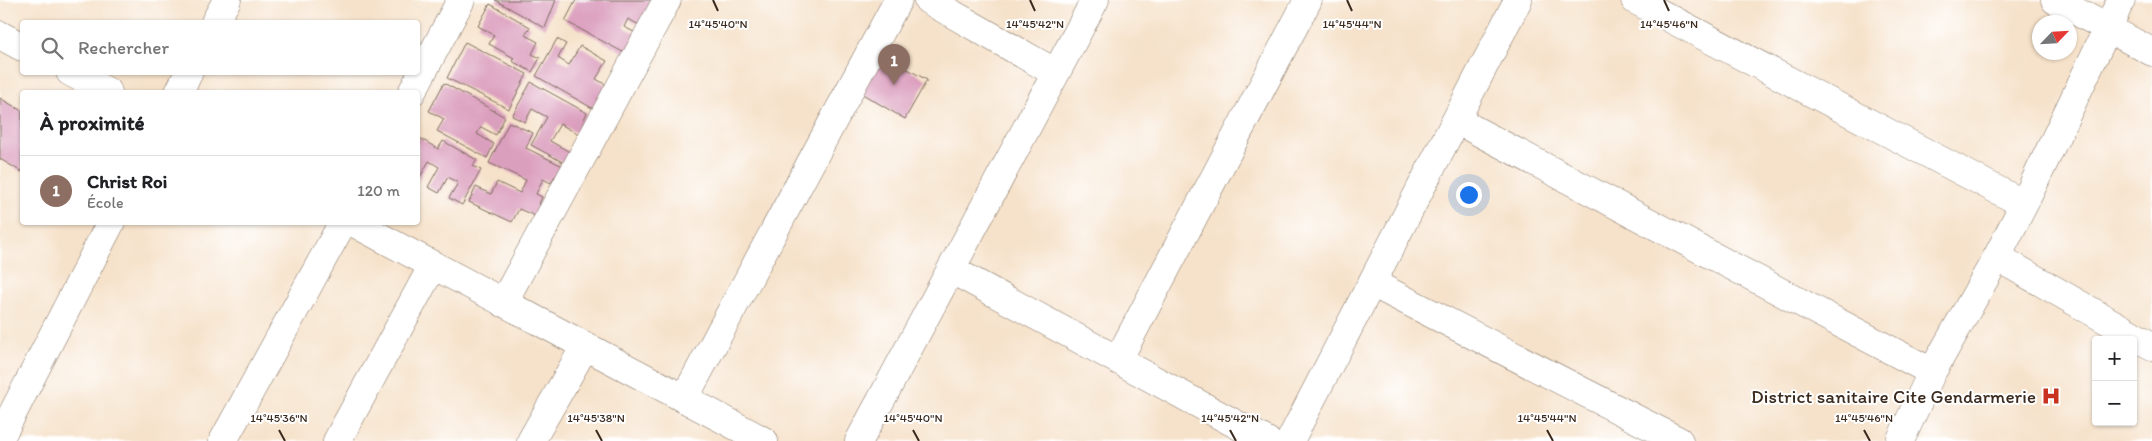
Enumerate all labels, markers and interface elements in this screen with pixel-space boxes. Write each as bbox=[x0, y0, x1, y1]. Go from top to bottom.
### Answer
north arrow bbox=[2032, 15, 2077, 60]
text: 14°45'40"N bbox=[688, 17, 748, 31]
text: 14°45'42"N bbox=[1006, 17, 1064, 31]
text: 14°45'44"N bbox=[1323, 17, 1381, 31]
text: 14°45'46"N bbox=[1640, 17, 1698, 31]
search box bbox=[20, 20, 420, 75]
icon: search bbox=[38, 34, 66, 62]
text: Rechercher bbox=[78, 36, 169, 59]
pin: 1 bbox=[878, 44, 910, 85]
text: À proximité bbox=[40, 110, 145, 135]
text: Christ Roi bbox=[87, 170, 167, 193]
text: 1 bbox=[52, 181, 60, 200]
text: 120 m bbox=[357, 181, 400, 200]
your location bbox=[1456, 182, 1482, 208]
text: École bbox=[87, 193, 124, 212]
map controls bbox=[2092, 336, 2137, 426]
button: + bbox=[2092, 336, 2137, 381]
button: − bbox=[2092, 381, 2137, 426]
place label: District sanitaire Cite Gendarmerie bbox=[1751, 385, 2036, 408]
hospital icon: District sanitaire Cite Gendarmerie bbox=[2040, 385, 2062, 407]
text: 14°45'36"N bbox=[250, 411, 308, 425]
text: 14°45'38"N bbox=[567, 411, 625, 425]
text: 14°45'40"N bbox=[883, 411, 943, 425]
text: 14°45'42"N bbox=[1201, 411, 1259, 425]
text: 14°45'44"N bbox=[1518, 411, 1576, 425]
text: 14°45'46"N bbox=[1835, 411, 1893, 425]

